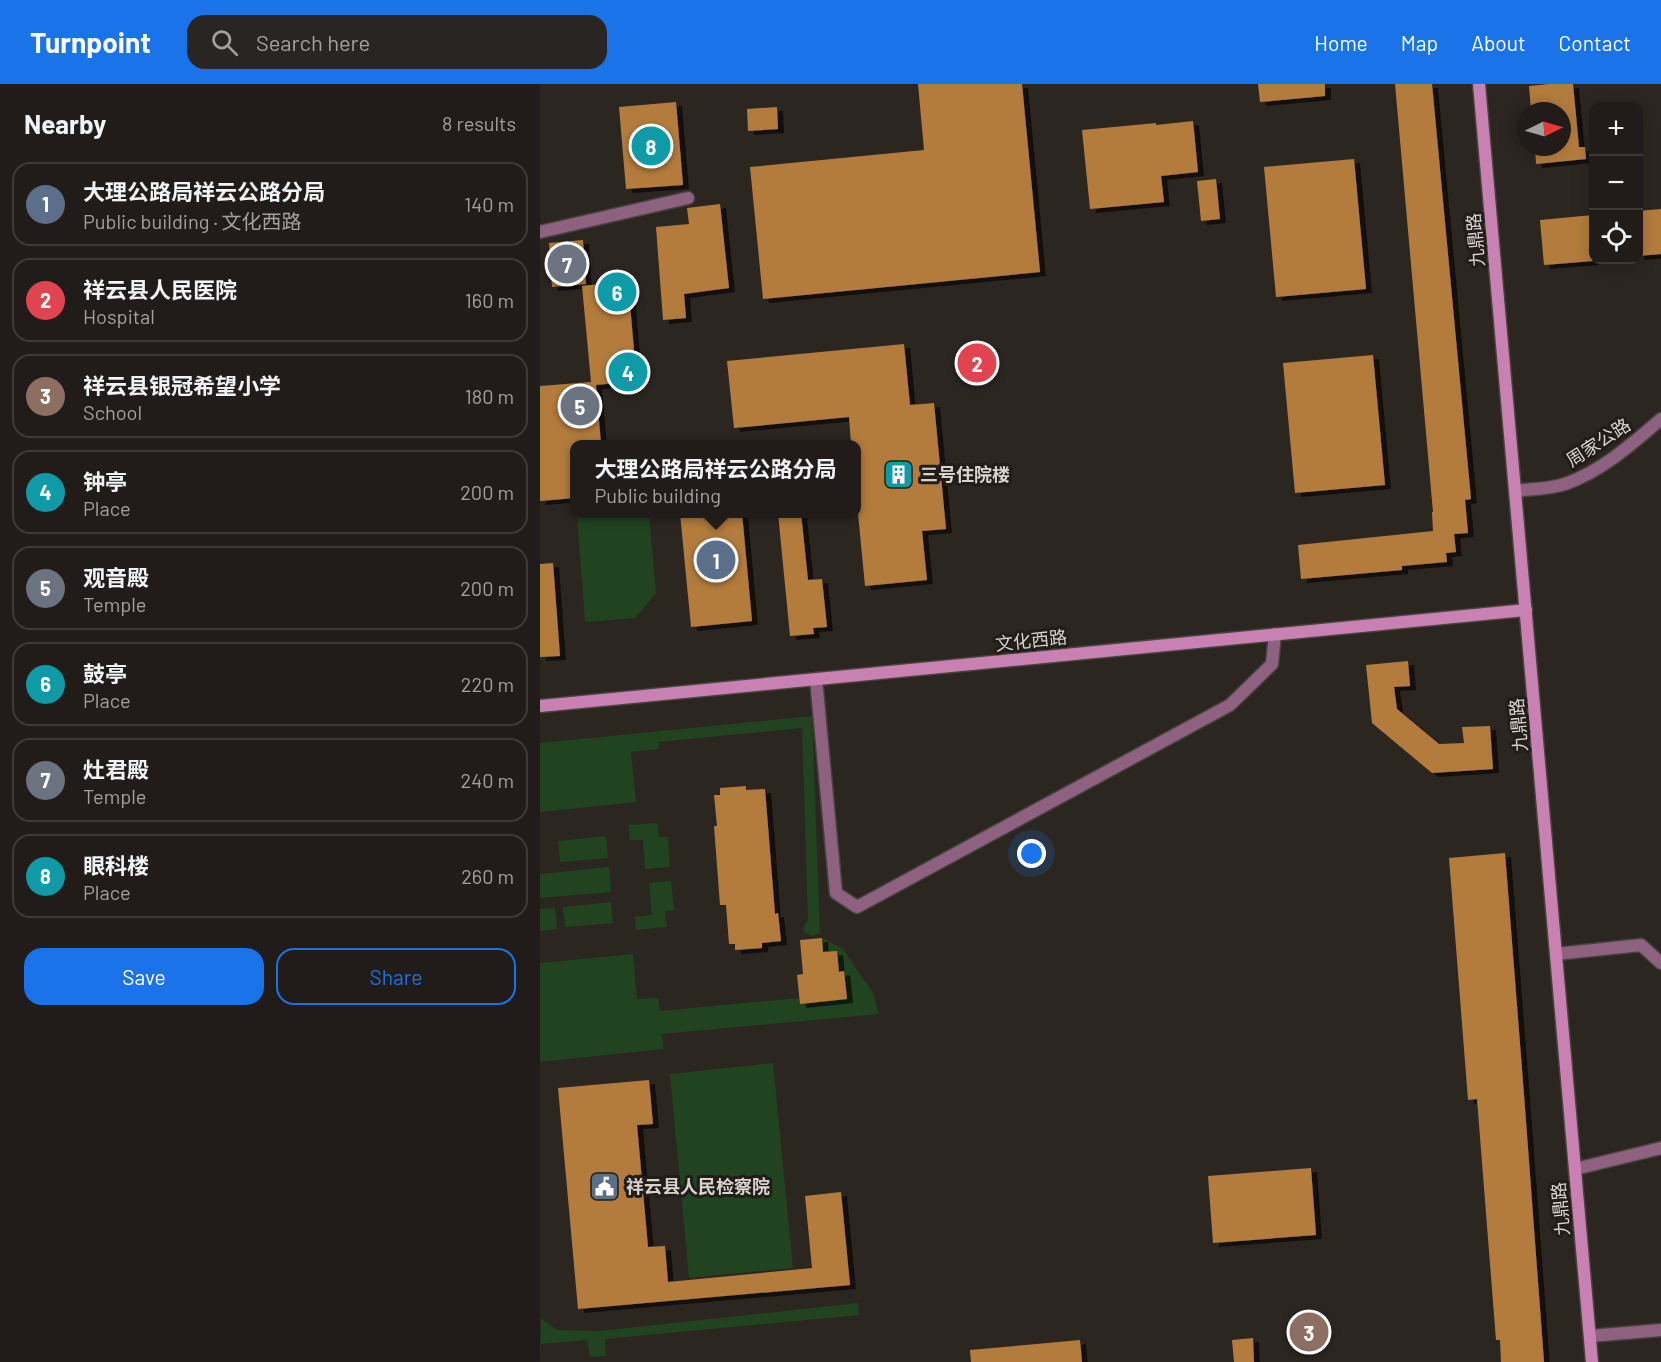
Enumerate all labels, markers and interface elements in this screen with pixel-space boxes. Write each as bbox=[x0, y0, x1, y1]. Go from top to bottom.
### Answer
search box bbox=[187, 15, 607, 69]
text: Turnpoint bbox=[30, 25, 151, 59]
icon: search bbox=[208, 26, 241, 59]
text: Search here bbox=[256, 29, 370, 55]
text: Home bbox=[1314, 30, 1368, 55]
text: Map bbox=[1401, 30, 1438, 55]
text: About bbox=[1471, 30, 1526, 55]
text: Contact bbox=[1559, 30, 1631, 55]
north arrow bbox=[1517, 102, 1571, 156]
map controls bbox=[1589, 102, 1643, 264]
button: + bbox=[1589, 102, 1643, 156]
text: Nearby bbox=[24, 108, 106, 139]
text: 8 results bbox=[442, 111, 516, 135]
pin: 8 bbox=[632, 124, 670, 168]
button: − bbox=[1589, 156, 1643, 210]
text: 大理公路局祥云公路分局 bbox=[83, 178, 325, 204]
text: 1 bbox=[42, 192, 49, 216]
text: 140 m bbox=[464, 192, 514, 216]
text: Public building · 文化西路 bbox=[83, 209, 302, 233]
button: locate bbox=[1589, 210, 1643, 264]
street label: 九鼎路 bbox=[1462, 212, 1488, 268]
pin: 7 bbox=[548, 242, 586, 286]
pin: 6 bbox=[598, 270, 637, 314]
text: 祥云县人民医院 bbox=[83, 276, 237, 302]
text: 2 bbox=[40, 288, 51, 312]
text: 160 m bbox=[465, 288, 514, 312]
text: Hospital bbox=[83, 304, 155, 328]
pin: 2 bbox=[958, 340, 996, 386]
pin: 4 bbox=[608, 350, 647, 394]
text: 祥云县银冠希望小学 bbox=[83, 372, 281, 398]
text: 3 bbox=[40, 384, 51, 408]
text: 180 m bbox=[465, 384, 514, 408]
pin: 5 bbox=[560, 384, 600, 428]
text: School bbox=[83, 400, 142, 424]
street label: 周家公路 bbox=[1562, 413, 1634, 471]
popup bbox=[570, 440, 861, 518]
text: 大理公路局祥云公路分局 bbox=[594, 455, 837, 481]
building icon: 三号住院楼 bbox=[883, 458, 915, 490]
place label: 三号住院楼 bbox=[920, 463, 1010, 485]
text: 钟亭 bbox=[83, 468, 127, 494]
text: 4 bbox=[39, 480, 52, 504]
text: 200 m bbox=[460, 480, 514, 504]
text: Public building bbox=[594, 483, 721, 507]
text: Place bbox=[83, 496, 131, 520]
pin: 1 bbox=[696, 538, 735, 582]
text: 观音殿 bbox=[83, 564, 149, 590]
text: 5 bbox=[40, 576, 51, 600]
text: 200 m bbox=[460, 576, 514, 600]
text: Temple bbox=[83, 592, 146, 616]
street label: 文化西路 bbox=[994, 625, 1068, 655]
text: 鼓亭 bbox=[83, 660, 127, 686]
text: 6 bbox=[40, 672, 51, 696]
text: 220 m bbox=[461, 672, 514, 696]
text: Place bbox=[83, 688, 131, 712]
street label: 九鼎路 bbox=[1505, 697, 1531, 753]
text: 灶君殿 bbox=[83, 756, 149, 782]
text: 7 bbox=[41, 768, 50, 792]
text: 240 m bbox=[460, 768, 514, 792]
text: Temple bbox=[83, 784, 146, 808]
your location bbox=[1017, 839, 1046, 868]
text: 眼科楼 bbox=[83, 852, 149, 878]
text: 8 bbox=[40, 864, 51, 888]
text: 260 m bbox=[461, 864, 514, 888]
text: Place bbox=[83, 880, 131, 904]
button: Save bbox=[24, 948, 264, 1005]
button: Share bbox=[276, 948, 516, 1005]
public building icon: 祥云县人民检察院 bbox=[589, 1170, 621, 1202]
place label: 祥云县人民检察院 bbox=[626, 1175, 770, 1197]
street label: 九鼎路 bbox=[1547, 1181, 1573, 1237]
pin: 3 bbox=[1290, 1310, 1328, 1354]

